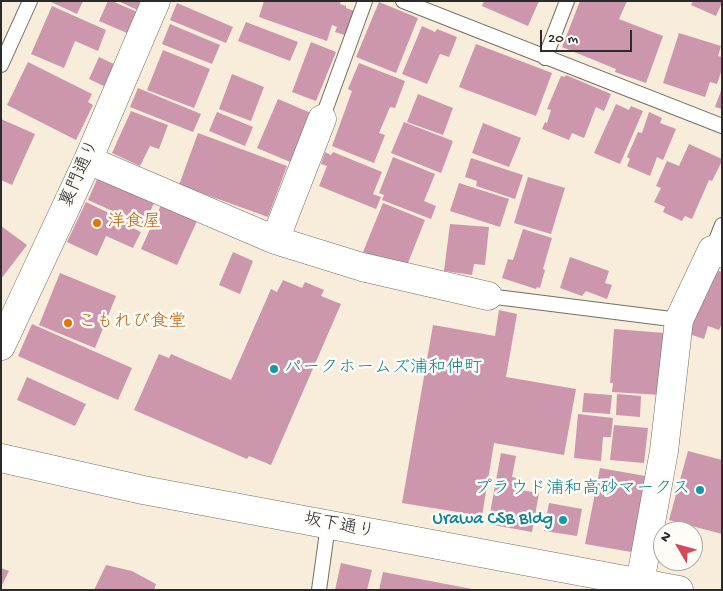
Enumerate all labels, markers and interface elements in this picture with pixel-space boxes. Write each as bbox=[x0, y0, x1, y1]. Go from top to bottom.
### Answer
scale bar bbox=[543, 20, 636, 52]
text: 20 m bbox=[548, 30, 578, 48]
street label: 裏門通り bbox=[56, 137, 106, 211]
place label: 洋食屋 bbox=[107, 212, 161, 234]
marker: 洋食屋 bbox=[91, 217, 103, 229]
place label: こもれび食堂 bbox=[78, 312, 186, 334]
marker: こもれび食堂 bbox=[62, 317, 74, 329]
place label: パークホームズ浦和仲町 bbox=[284, 358, 482, 380]
marker: パークホームズ浦和仲町 bbox=[268, 363, 280, 375]
place label: プラウド浦和高砂マークス bbox=[474, 479, 690, 501]
marker: プラウド浦和高砂マークス bbox=[694, 484, 706, 496]
place label: Urawa CSB Bldg bbox=[433, 509, 553, 531]
street label: 坂下通り bbox=[302, 510, 376, 544]
marker: Urawa CSB Bldg bbox=[557, 514, 569, 526]
north arrow bbox=[653, 521, 703, 571]
text: N bbox=[657, 529, 676, 546]

